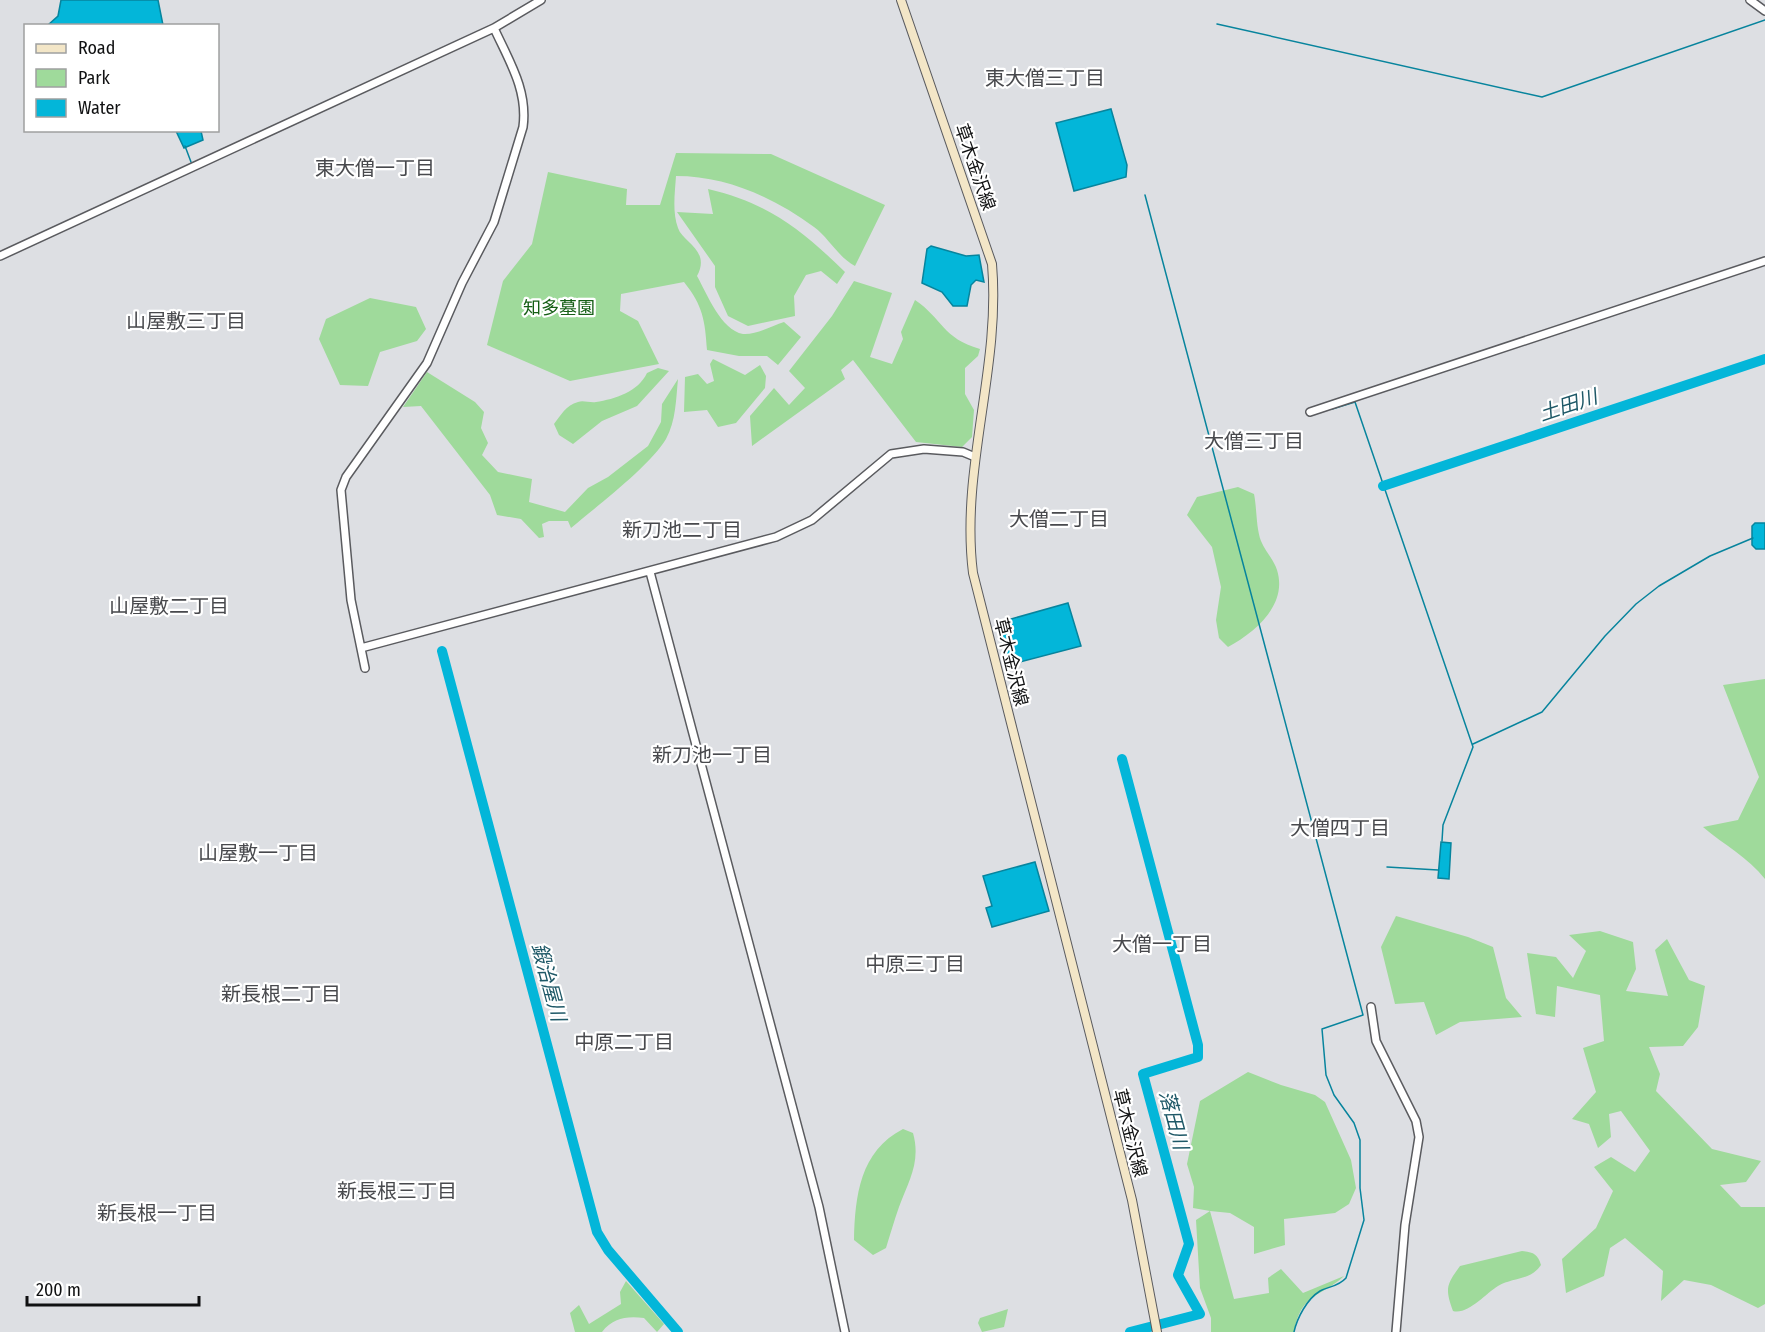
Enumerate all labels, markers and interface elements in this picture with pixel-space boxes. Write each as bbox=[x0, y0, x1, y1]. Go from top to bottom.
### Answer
legend bbox=[24, 24, 219, 132]
text: Road bbox=[78, 37, 115, 59]
district label: 東大僧三丁目 bbox=[985, 66, 1105, 90]
text: Park bbox=[78, 67, 111, 89]
text: Water bbox=[78, 97, 121, 119]
street label: 草木金沢線 bbox=[950, 121, 1000, 213]
district label: 東大僧一丁目 bbox=[315, 156, 435, 180]
park label: 知多墓園 bbox=[523, 297, 595, 319]
district label: 山屋敷三丁目 bbox=[126, 309, 246, 333]
water label: 土田川 bbox=[1536, 384, 1602, 426]
district label: 大僧三丁目 bbox=[1204, 429, 1304, 453]
district label: 大僧二丁目 bbox=[1009, 507, 1109, 531]
district label: 新刀池二丁目 bbox=[622, 518, 742, 542]
district label: 山屋敷二丁目 bbox=[109, 594, 229, 618]
street label: 草木金沢線 bbox=[989, 616, 1033, 708]
district label: 新刀池一丁目 bbox=[652, 743, 772, 767]
district label: 大僧四丁目 bbox=[1290, 816, 1390, 840]
district label: 山屋敷一丁目 bbox=[198, 841, 318, 865]
district label: 大僧一丁目 bbox=[1112, 932, 1212, 956]
water label: 鍛治屋川 bbox=[527, 940, 571, 1026]
district label: 中原三丁目 bbox=[865, 952, 965, 976]
district label: 新長根二丁目 bbox=[221, 982, 341, 1006]
district label: 中原二丁目 bbox=[574, 1030, 674, 1054]
street label: 草木金沢線 bbox=[1108, 1087, 1152, 1179]
water label: 落田川 bbox=[1155, 1088, 1194, 1154]
district label: 新長根三丁目 bbox=[337, 1179, 457, 1203]
district label: 新長根一丁目 bbox=[97, 1201, 217, 1225]
scale bar bbox=[27, 1269, 200, 1307]
text: 200 m bbox=[36, 1279, 81, 1301]

